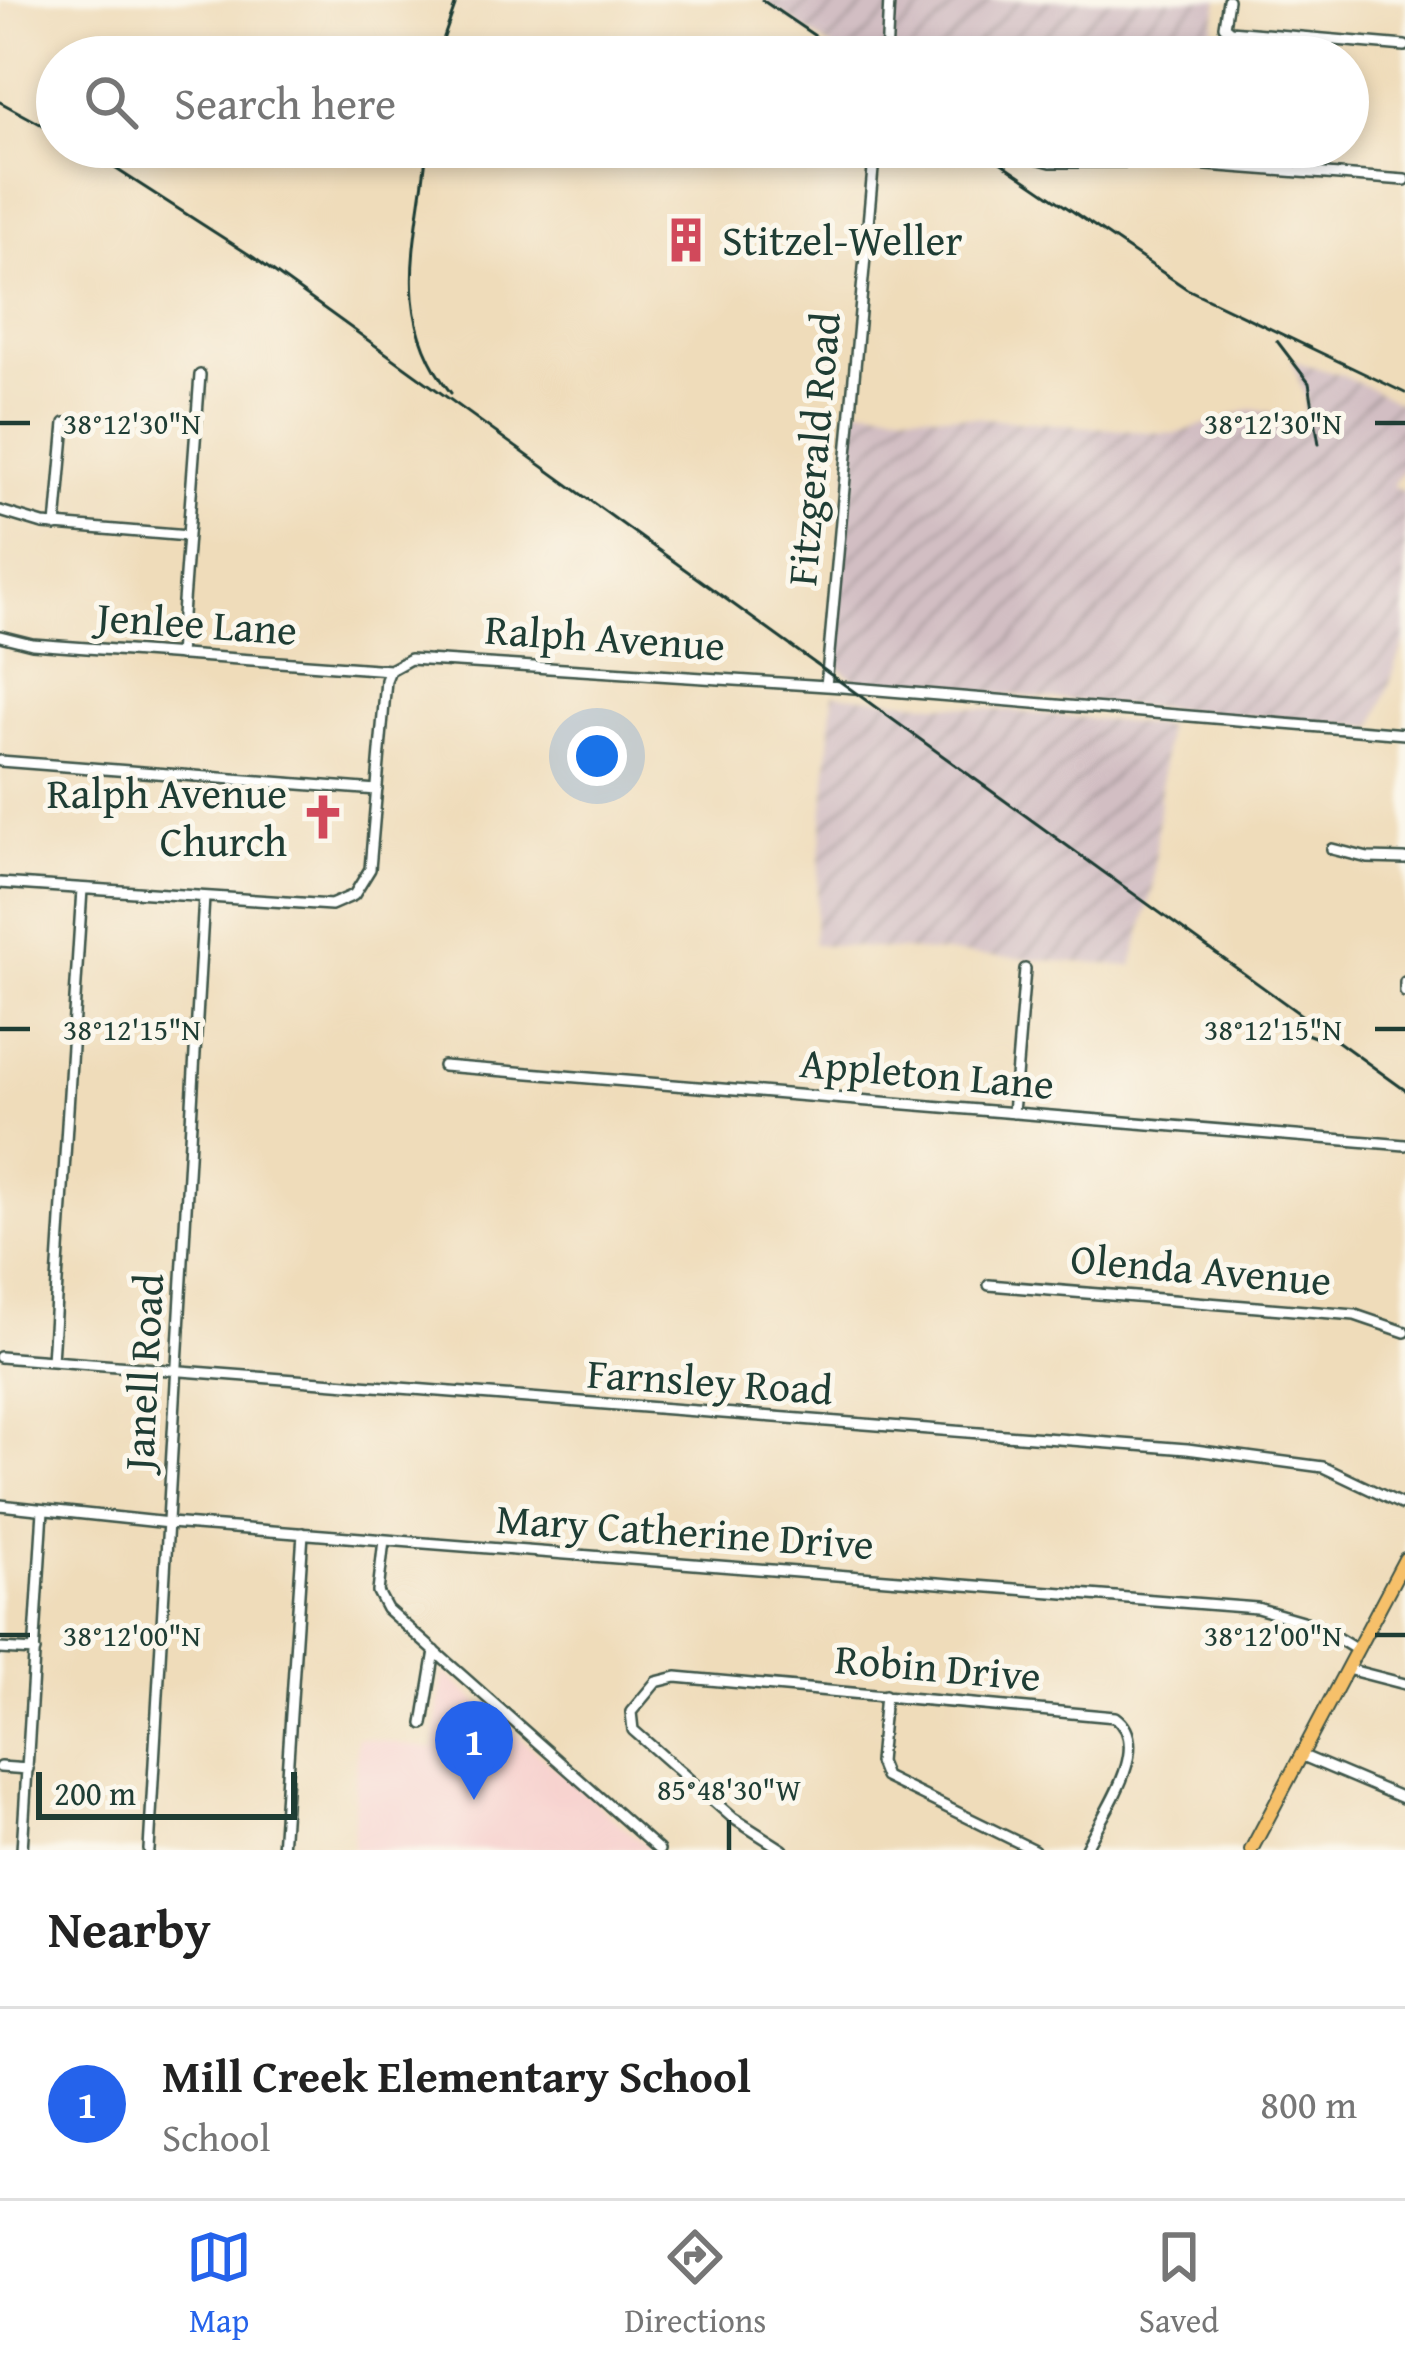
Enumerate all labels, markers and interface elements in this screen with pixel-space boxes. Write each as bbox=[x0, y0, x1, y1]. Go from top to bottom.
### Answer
search box bbox=[36, 36, 1369, 168]
icon: search bbox=[78, 69, 144, 135]
text: Search here bbox=[174, 70, 396, 135]
place label: Stitzel-Weller bbox=[722, 209, 963, 270]
building icon: Stitzel-Weller bbox=[661, 215, 711, 265]
street label: Fitzgerald Road bbox=[770, 309, 855, 588]
text: 38°12'30"N bbox=[63, 401, 201, 445]
text: 38°12'30"N bbox=[1204, 401, 1342, 445]
street label: Jenlee Lane bbox=[90, 585, 299, 660]
street label: Ralph Avenue bbox=[483, 598, 727, 675]
your location bbox=[567, 726, 627, 786]
place label: Ralph Avenue Church bbox=[47, 762, 287, 871]
church icon: Ralph Avenue Church bbox=[298, 792, 348, 842]
text: 38°12'15"N bbox=[63, 1007, 201, 1051]
text: 38°12'15"N bbox=[1204, 1007, 1342, 1051]
street label: Appleton Lane bbox=[797, 1031, 1057, 1114]
street label: Olenda Avenue bbox=[1068, 1227, 1334, 1310]
street label: Janell Road bbox=[107, 1271, 178, 1477]
street label: Farnsley Road bbox=[585, 1342, 835, 1420]
street label: Mary Catherine Drive bbox=[494, 1487, 876, 1574]
text: 38°12'00"N bbox=[63, 1613, 201, 1657]
text: 38°12'00"N bbox=[1204, 1613, 1342, 1657]
street label: Robin Drive bbox=[833, 1627, 1043, 1706]
pin: 1 bbox=[435, 1701, 513, 1800]
scale bar bbox=[36, 1766, 297, 1819]
text: 85°48'30"W bbox=[657, 1767, 801, 1811]
text: 200 m bbox=[54, 1769, 136, 1817]
text: Nearby bbox=[48, 1891, 211, 1966]
text: Mill Creek Elementary School bbox=[162, 2043, 751, 2108]
text: 1 bbox=[77, 2075, 97, 2132]
text: 800 m bbox=[1260, 2075, 1357, 2132]
text: School bbox=[162, 2108, 270, 2165]
tab: Map bbox=[186, 2224, 252, 2344]
tab: Directions bbox=[625, 2224, 766, 2344]
tab: Saved bbox=[1139, 2224, 1219, 2344]

